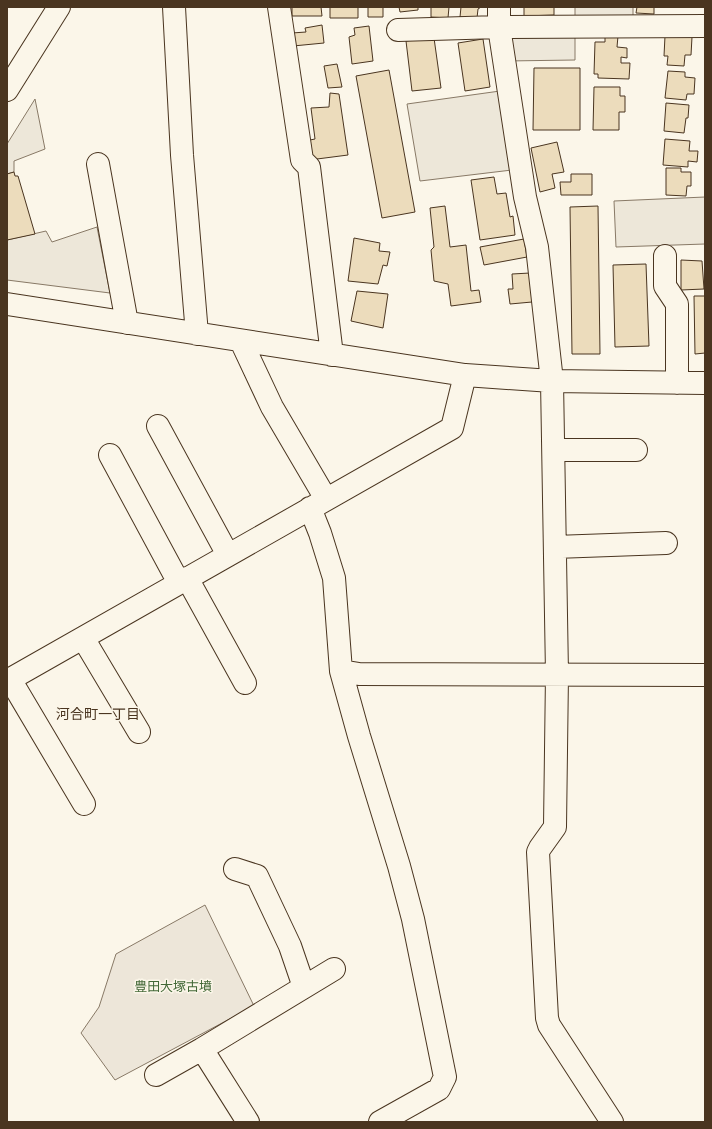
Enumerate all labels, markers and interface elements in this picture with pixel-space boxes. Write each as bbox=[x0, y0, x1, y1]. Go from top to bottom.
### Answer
district label: 河合町一丁目 bbox=[56, 705, 140, 723]
park label: 豊田大塚古墳 bbox=[134, 978, 212, 995]

